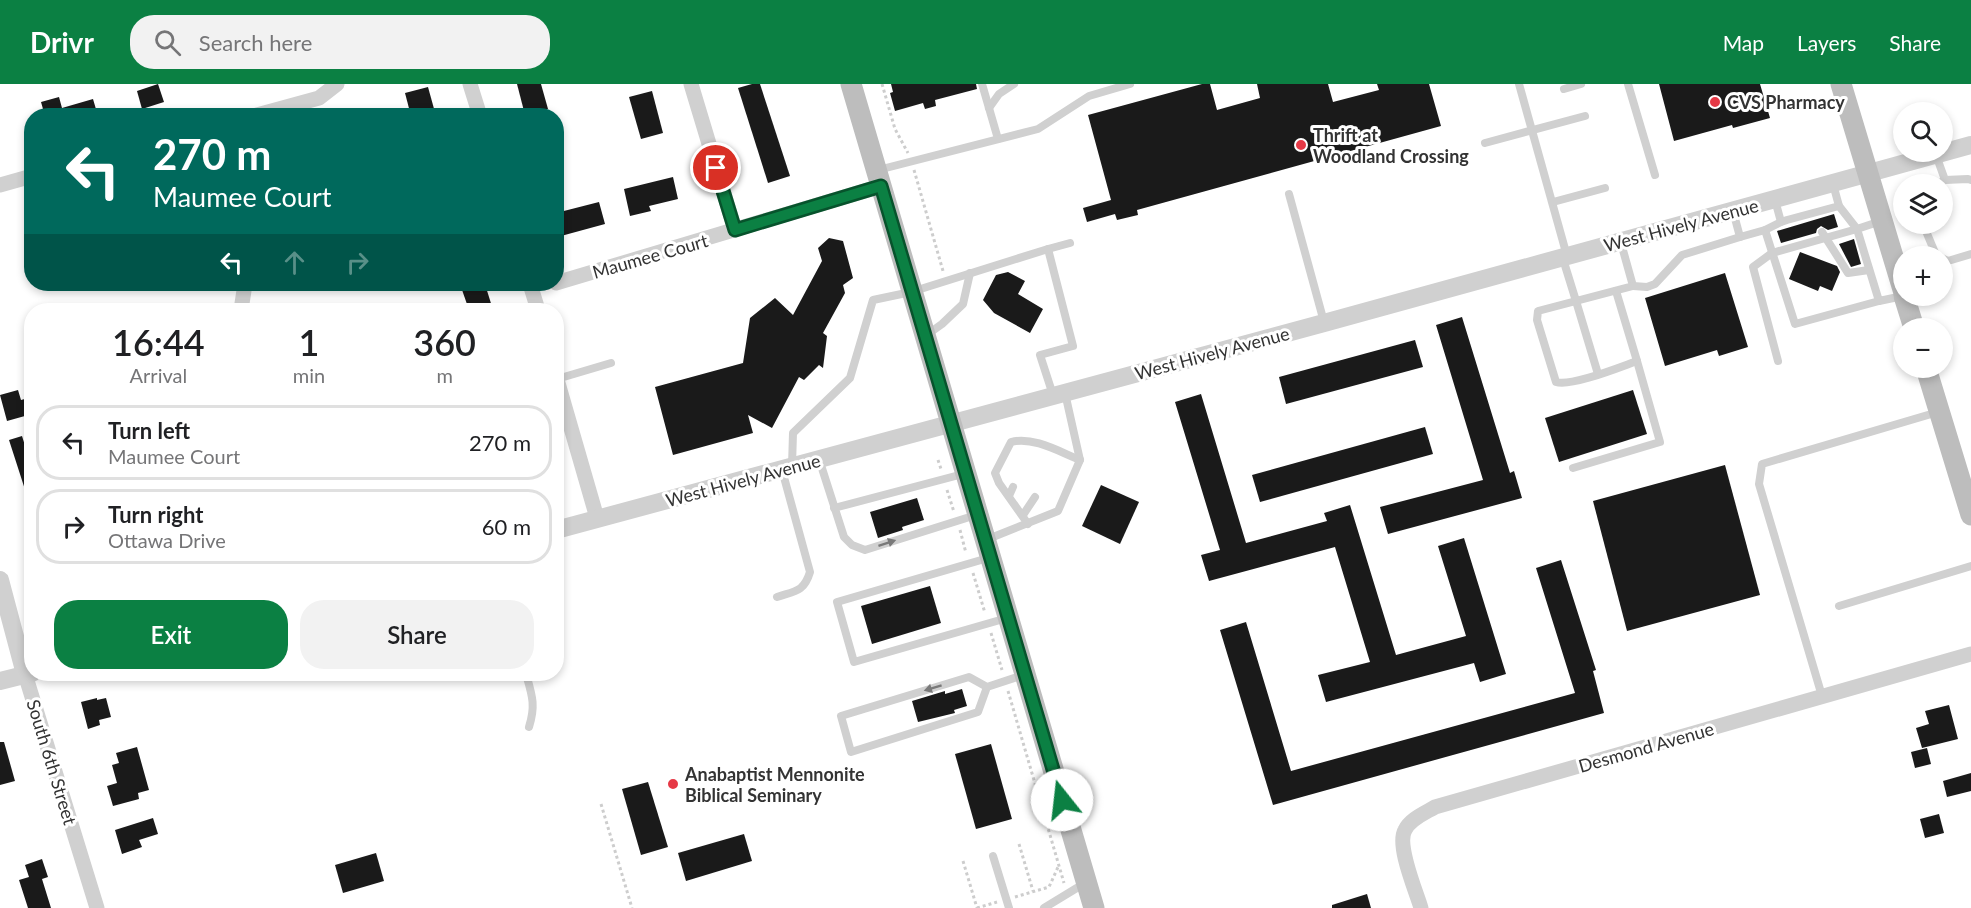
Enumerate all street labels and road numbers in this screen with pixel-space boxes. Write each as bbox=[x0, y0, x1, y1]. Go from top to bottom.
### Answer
street label: West Hively Avenue bbox=[1601, 194, 1761, 256]
street label: Maumee Court bbox=[590, 229, 711, 283]
street label: West Hively Avenue bbox=[1132, 322, 1292, 384]
street label: West Hively Avenue bbox=[663, 449, 823, 511]
street label: South 6th Street bbox=[22, 697, 82, 828]
street label: Desmond Avenue bbox=[1576, 717, 1716, 777]

